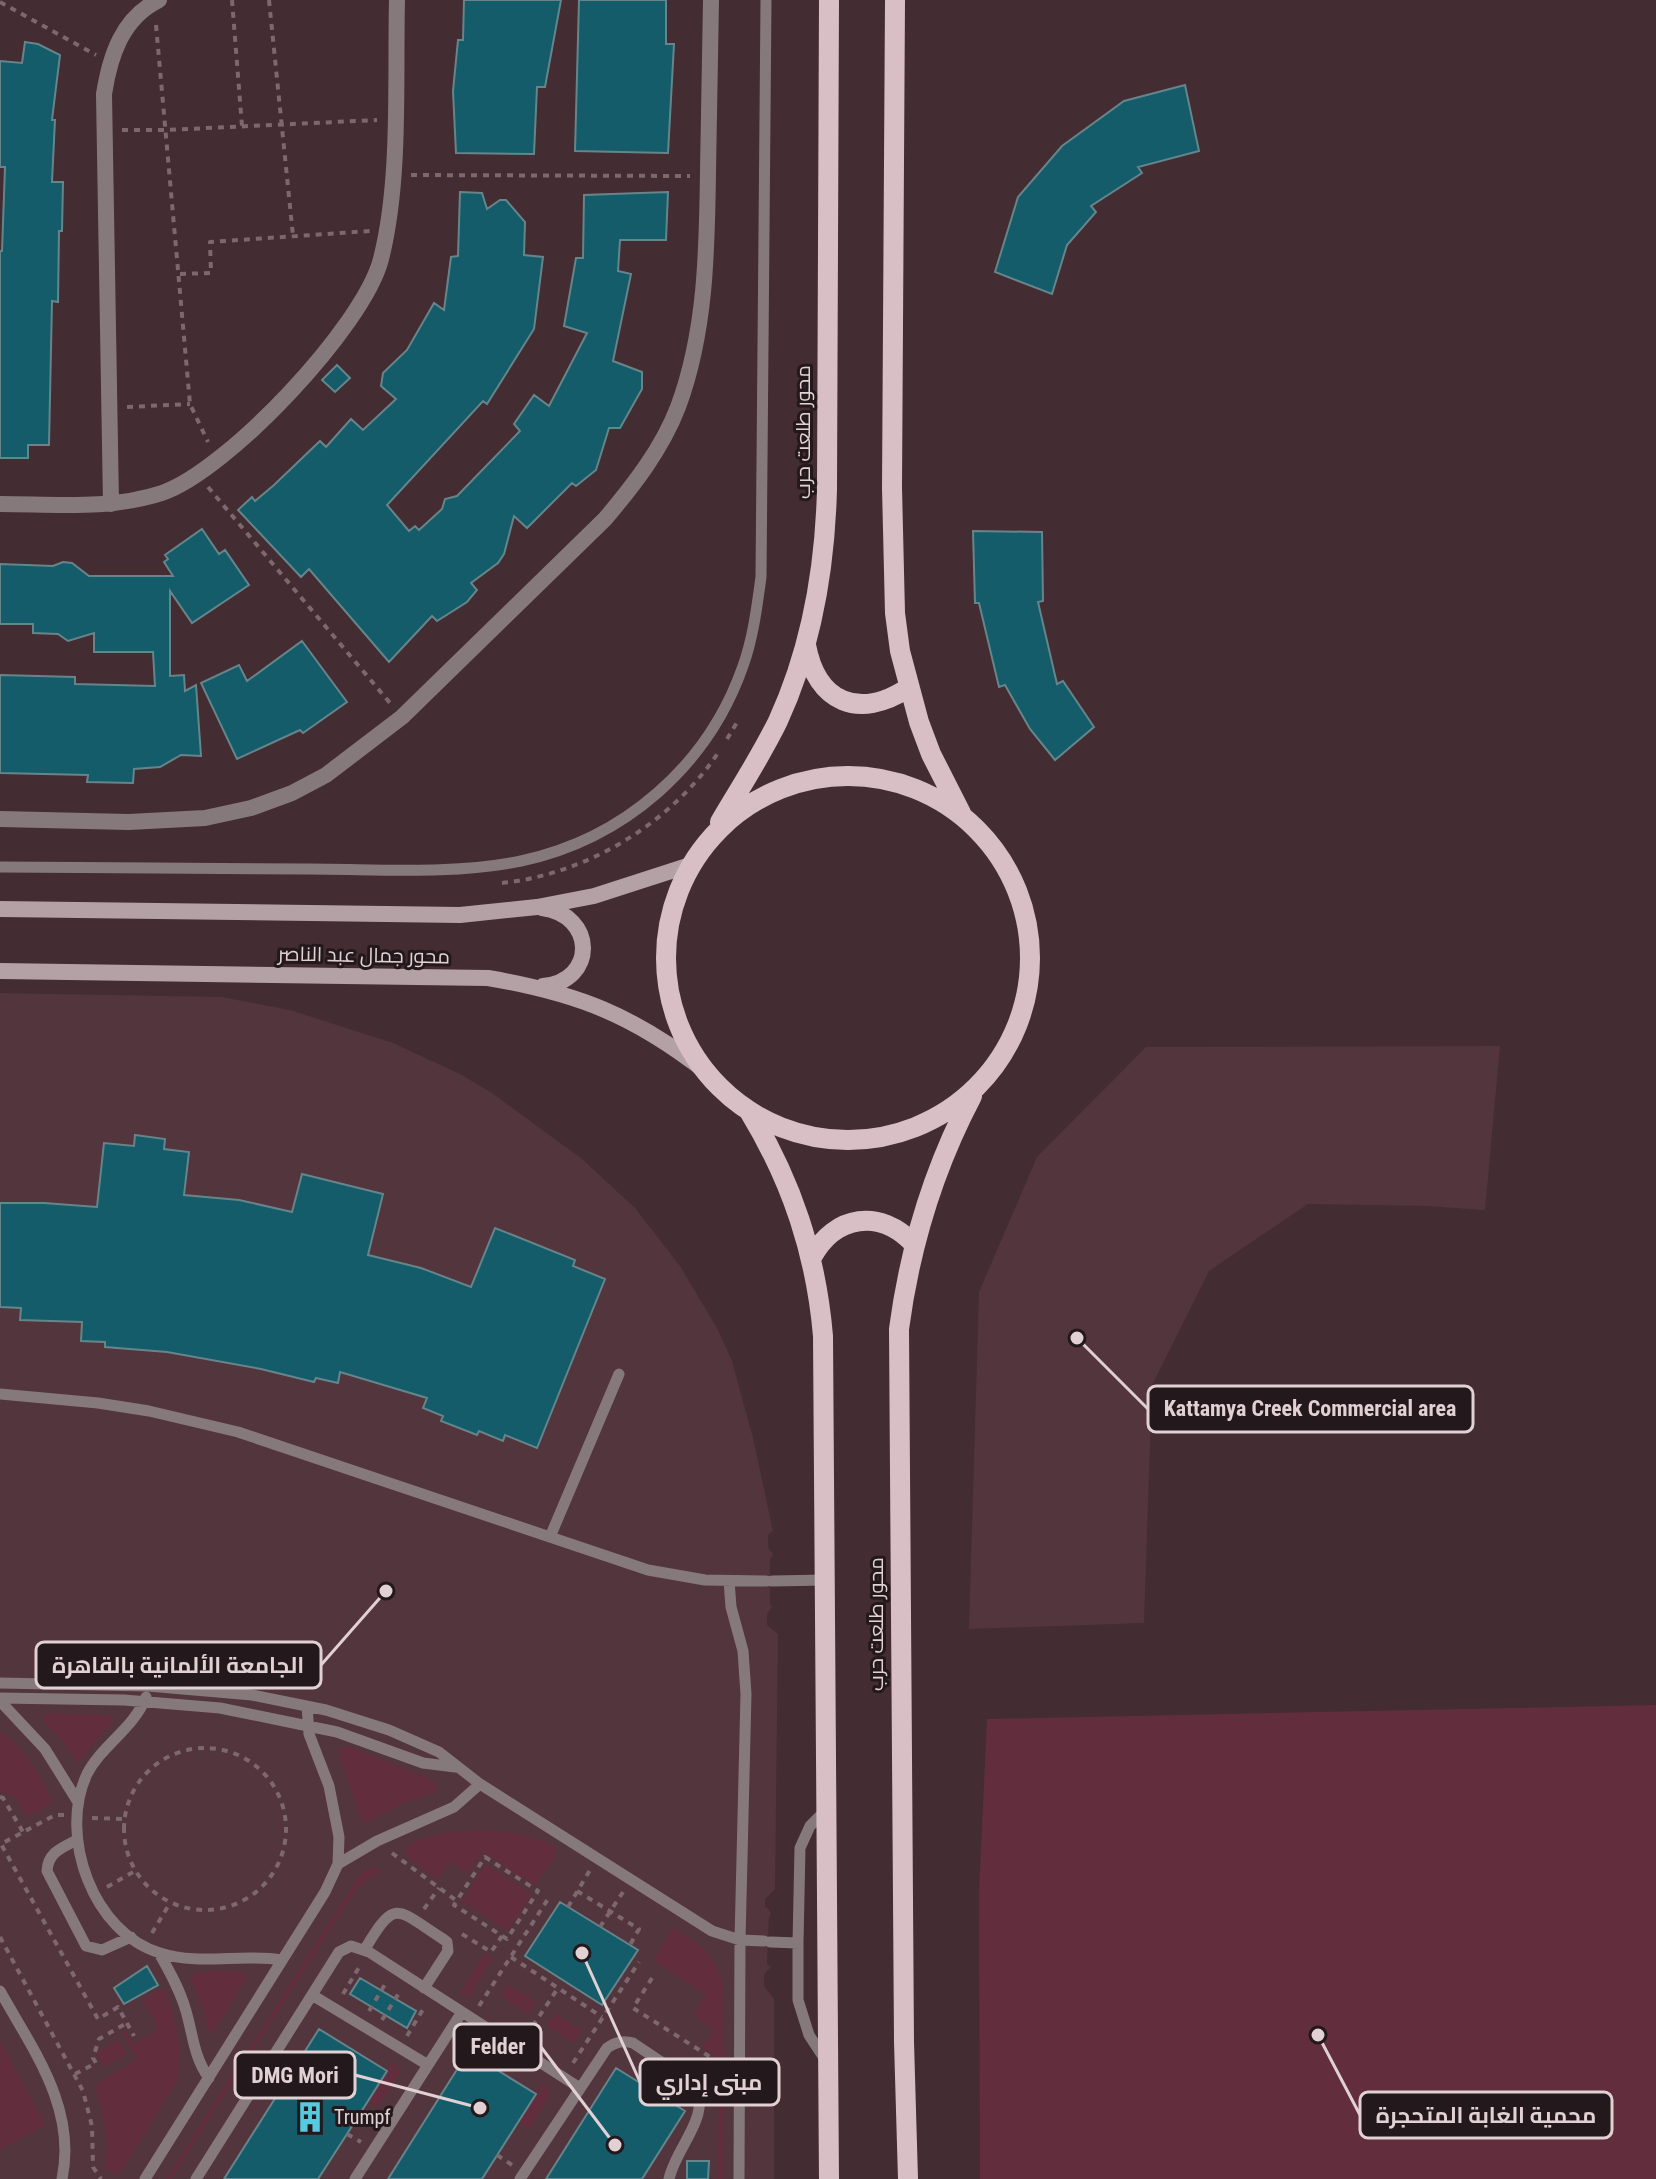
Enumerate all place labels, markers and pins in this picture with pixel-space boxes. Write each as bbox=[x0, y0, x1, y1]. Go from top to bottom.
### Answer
callout: Kattamya Creek Commercial area bbox=[1148, 1386, 1473, 1432]
callout: الجامعة الألمانية بالقاهرة bbox=[36, 1642, 321, 1688]
callout: Felder bbox=[454, 2024, 541, 2070]
callout: DMG Mori bbox=[235, 2052, 355, 2098]
callout: مبنى إداري bbox=[640, 2059, 779, 2105]
callout: محمية الغابة المتحجرة bbox=[1360, 2092, 1612, 2138]
building icon: Trumpf bbox=[293, 2100, 327, 2134]
place label: Trumpf bbox=[334, 2105, 391, 2129]

